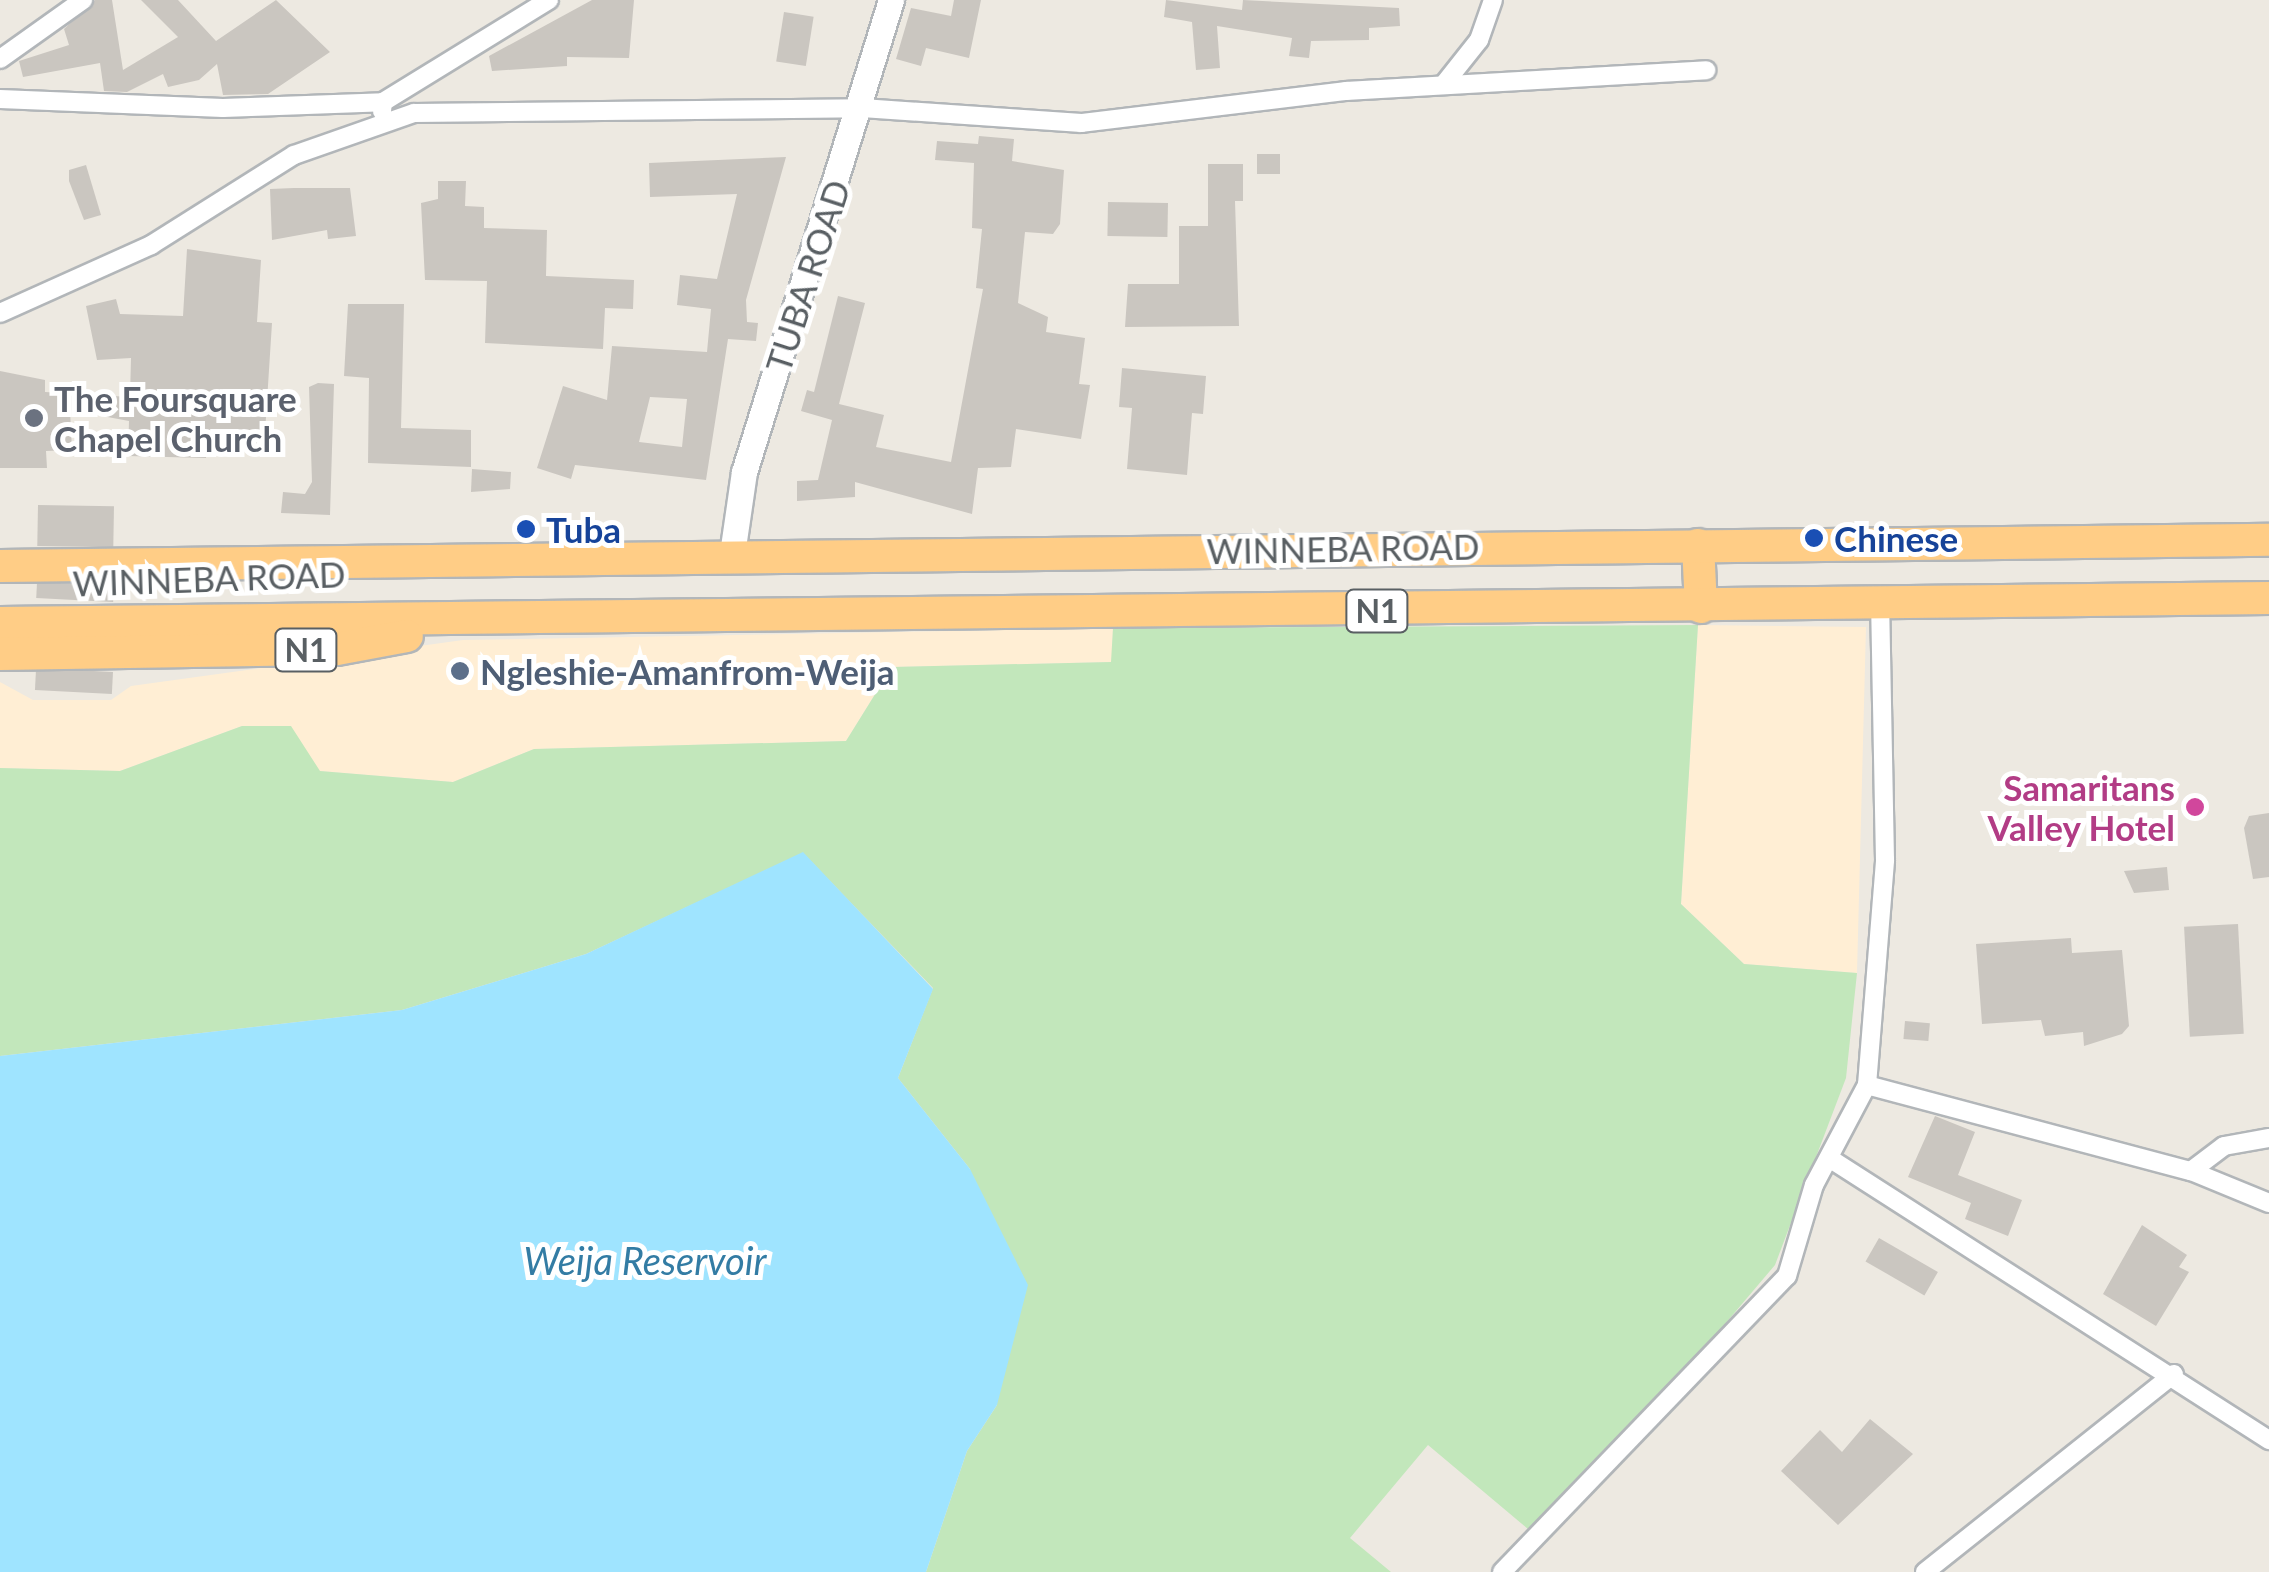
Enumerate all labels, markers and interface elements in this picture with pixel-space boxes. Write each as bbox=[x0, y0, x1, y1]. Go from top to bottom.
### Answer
street label: TUBA ROAD bbox=[756, 174, 858, 378]
place label: The Foursquare Chapel Church bbox=[54, 377, 297, 459]
marker: The Foursquare Chapel Church bbox=[23, 407, 45, 429]
place label: Tuba bbox=[546, 508, 621, 550]
place label: Chinese bbox=[1834, 517, 1958, 559]
marker: Tuba bbox=[515, 518, 537, 540]
street label: WINNEBA ROAD bbox=[1206, 525, 1480, 571]
marker: Chinese bbox=[1803, 527, 1825, 549]
street label: WINNEBA ROAD bbox=[71, 552, 347, 604]
road number: N1 bbox=[1344, 584, 1410, 638]
road number: N1 bbox=[274, 623, 338, 677]
place label: Ngleshie-Amanfrom-Weija bbox=[480, 650, 895, 692]
marker: Ngleshie-Amanfrom-Weija bbox=[449, 660, 471, 682]
place label: Samaritans Valley Hotel bbox=[1987, 766, 2175, 848]
marker: Samaritans Valley Hotel bbox=[2184, 796, 2206, 818]
water label: Weija Reservoir bbox=[523, 1238, 767, 1284]

